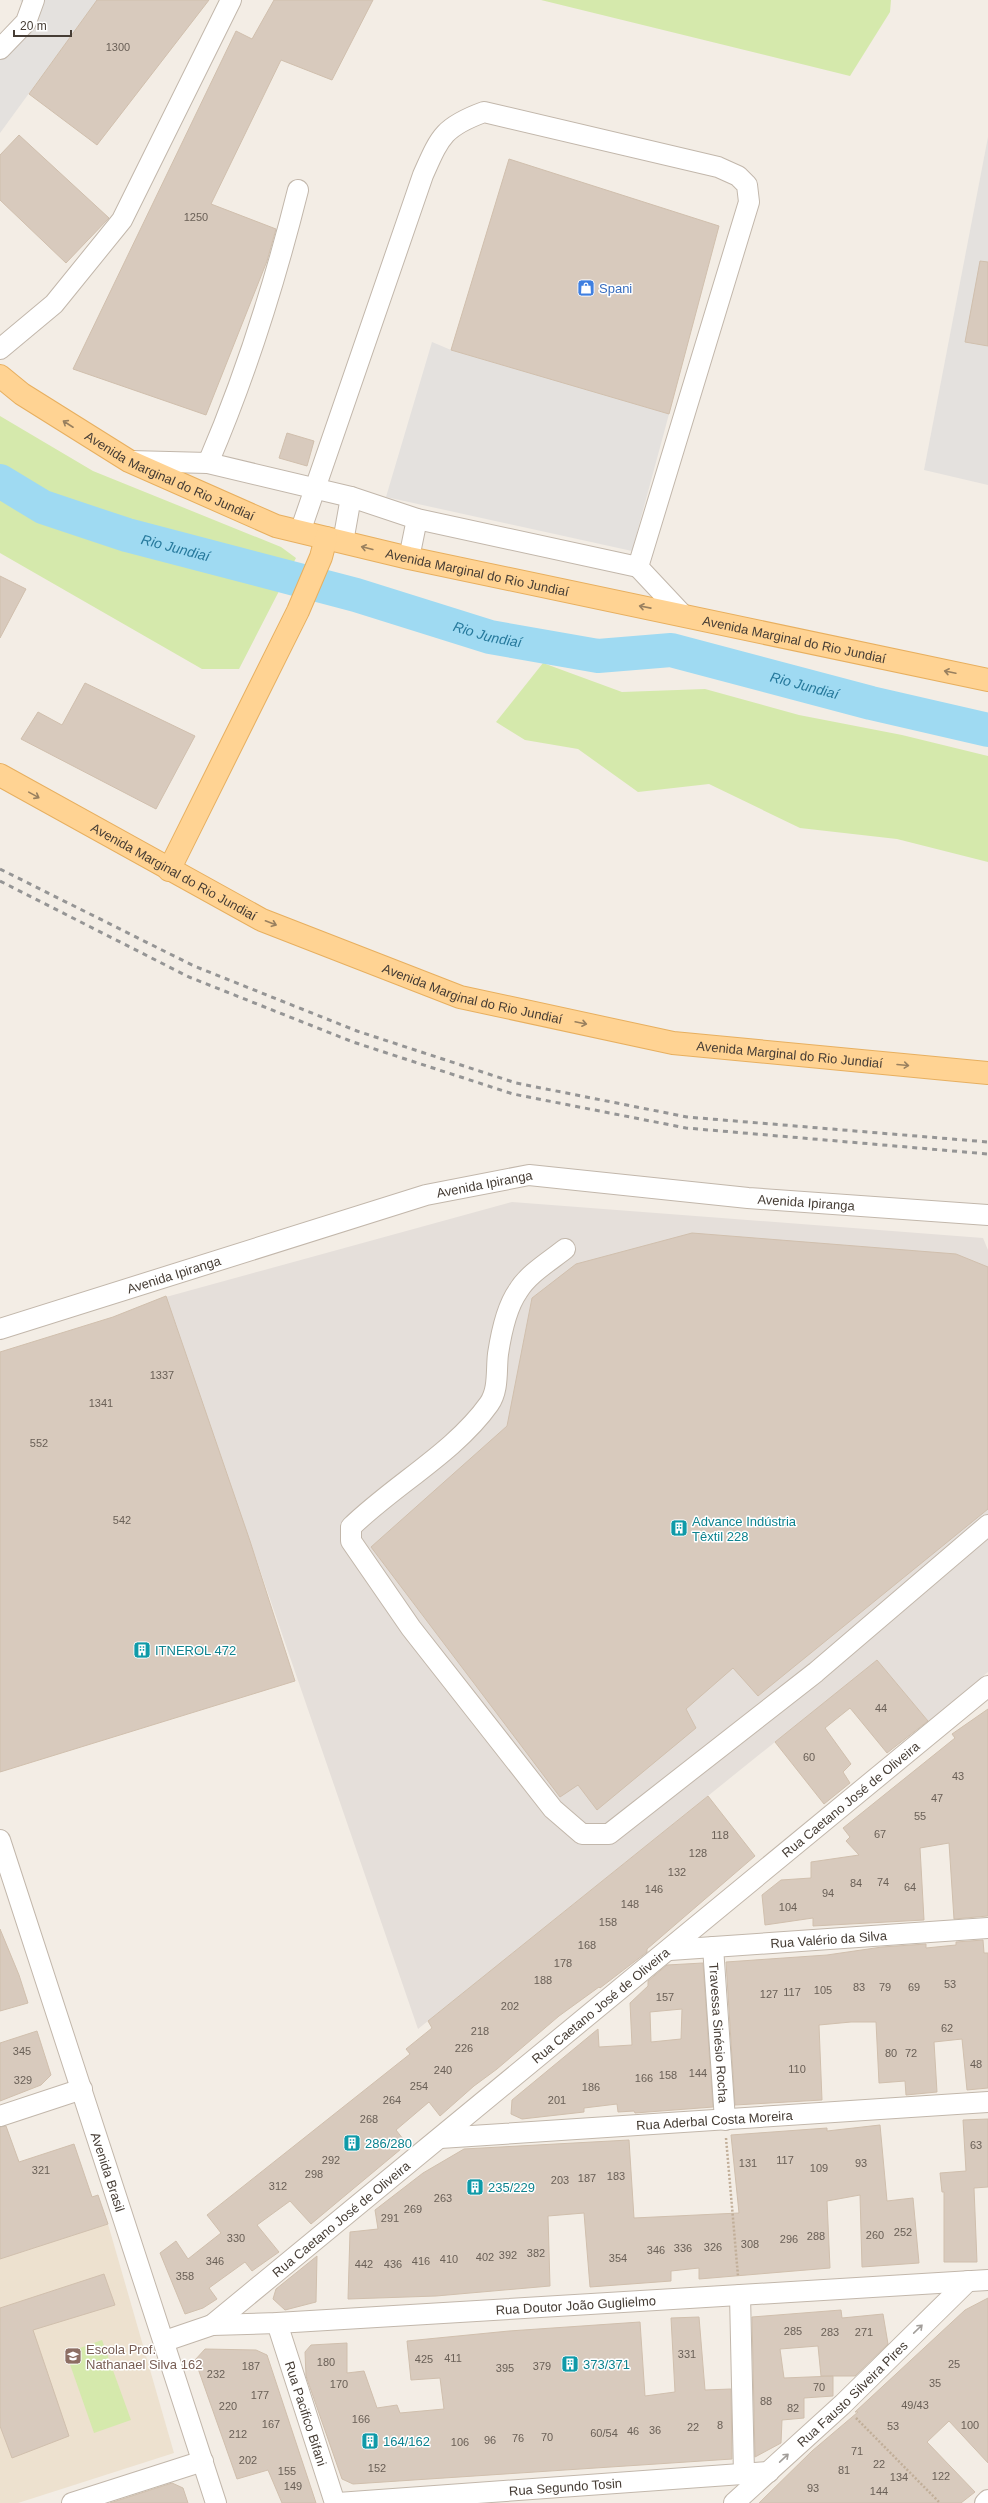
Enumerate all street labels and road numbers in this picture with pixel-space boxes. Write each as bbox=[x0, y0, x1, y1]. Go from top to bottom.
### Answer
street label: Avenida Marginal do Rio Jundiaí bbox=[82, 428, 258, 523]
street label: Avenida Marginal do Rio Jundiaí bbox=[384, 545, 571, 599]
street label: Avenida Marginal do Rio Jundiaí bbox=[701, 613, 888, 666]
street label: Avenida Marginal do Rio Jundiaí bbox=[89, 819, 260, 923]
street label: Avenida Marginal do Rio Jundiaí bbox=[380, 960, 564, 1027]
street label: Avenida Marginal do Rio Jundiaí bbox=[696, 1038, 884, 1070]
street label: Avenida Ipiranga bbox=[435, 1167, 534, 1200]
street label: Avenida Ipiranga bbox=[757, 1191, 856, 1213]
street label: Avenida Ipiranga bbox=[125, 1252, 223, 1296]
street label: Rua Caetano José de Oliveira bbox=[779, 1738, 923, 1860]
street label: Rua Valério da Silva bbox=[770, 1927, 888, 1951]
street label: Rua Caetano José de Oliveira bbox=[529, 1944, 673, 2066]
street label: Travessa Sinésio Rocha bbox=[707, 1962, 731, 2104]
street label: Rua Aderbal Costa Moreira bbox=[636, 2107, 794, 2133]
street label: Avenida Brasil bbox=[88, 2130, 128, 2214]
street label: Rua Caetano José de Oliveira bbox=[269, 2157, 413, 2280]
street label: Rua Doutor João Guglielmo bbox=[495, 2293, 656, 2317]
street label: Rua Fausto Silveira Pires bbox=[794, 2337, 911, 2450]
street label: Rua Pacifico Bifani bbox=[282, 2359, 330, 2468]
street label: Rua Segundo Tosin bbox=[508, 2475, 622, 2498]

